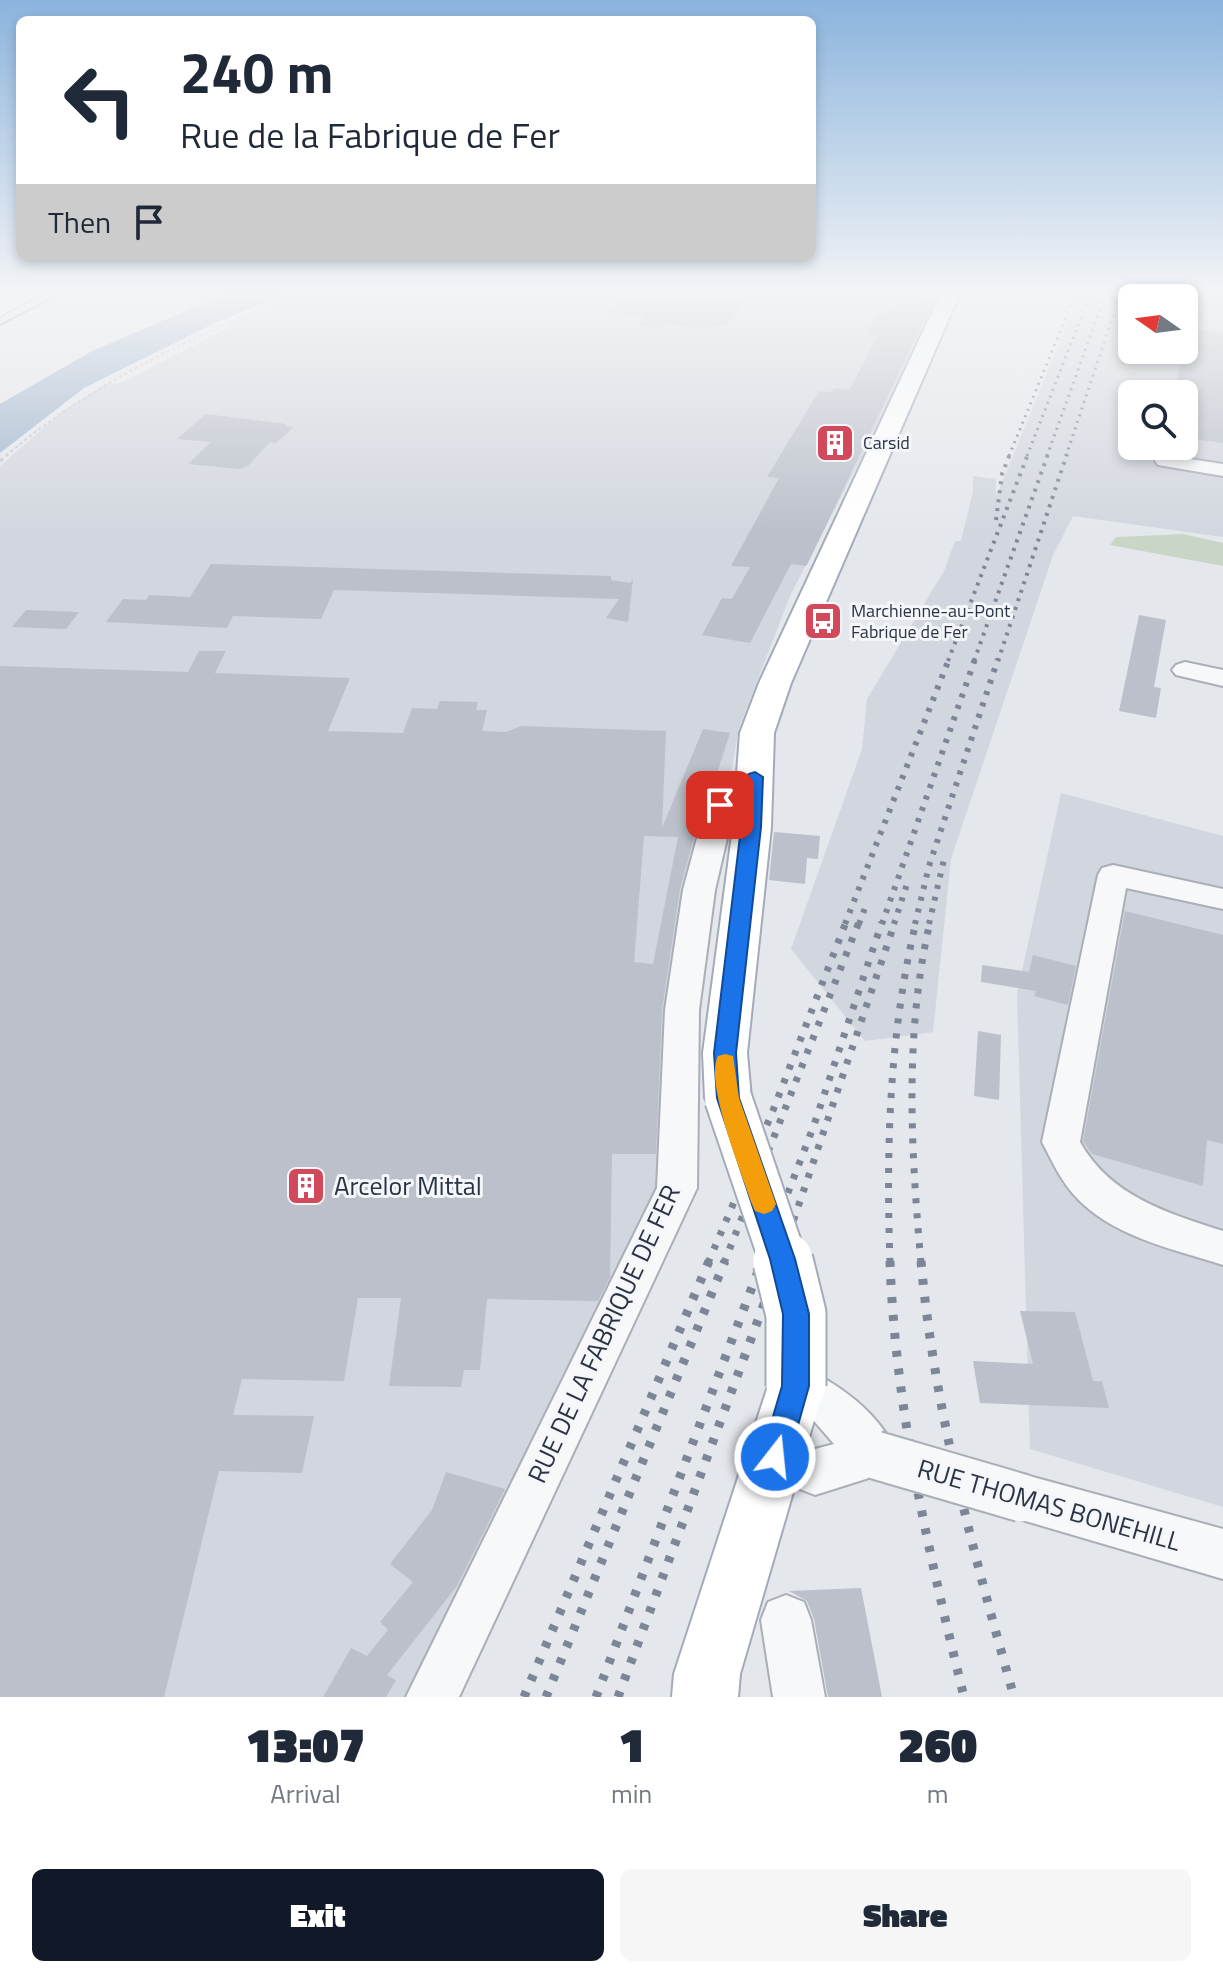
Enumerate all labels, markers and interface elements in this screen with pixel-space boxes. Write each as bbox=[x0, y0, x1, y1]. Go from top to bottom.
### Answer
text: 240 m bbox=[180, 30, 333, 115]
icon: left bbox=[48, 48, 152, 152]
text: Rue de la Fabrique de Fer bbox=[180, 107, 560, 162]
text: Then bbox=[48, 199, 111, 245]
icon: arrive bbox=[127, 200, 171, 244]
north arrow bbox=[1118, 284, 1198, 364]
map controls bbox=[1118, 284, 1198, 460]
button: search bbox=[1118, 380, 1198, 460]
building icon: Carsid bbox=[814, 422, 856, 464]
place label: Carsid bbox=[863, 429, 910, 456]
place label: Marchienne-au-Pont Fabrique de Fer bbox=[851, 597, 1011, 645]
bus stop icon: Marchienne-au-Pont Fabrique de Fer bbox=[802, 600, 844, 642]
pin bbox=[686, 771, 754, 839]
icon: arrive bbox=[698, 783, 742, 827]
building icon: Arcelor Mittal bbox=[285, 1165, 327, 1207]
place label: Arcelor Mittal bbox=[334, 1166, 482, 1205]
street label: RUE DE LA FABRIQUE DE FER bbox=[517, 1178, 690, 1489]
position arrow bbox=[733, 1415, 817, 1499]
street label: RUE THOMAS BONEHILL bbox=[913, 1448, 1186, 1561]
text: 13:07 bbox=[246, 1708, 365, 1781]
text: 1 bbox=[618, 1708, 645, 1781]
text: 260 bbox=[898, 1708, 977, 1781]
text: Arrival bbox=[270, 1774, 341, 1813]
text: min bbox=[611, 1774, 652, 1813]
text: m bbox=[927, 1774, 949, 1813]
button: Exit bbox=[32, 1869, 604, 1961]
button: Share bbox=[620, 1869, 1191, 1961]

